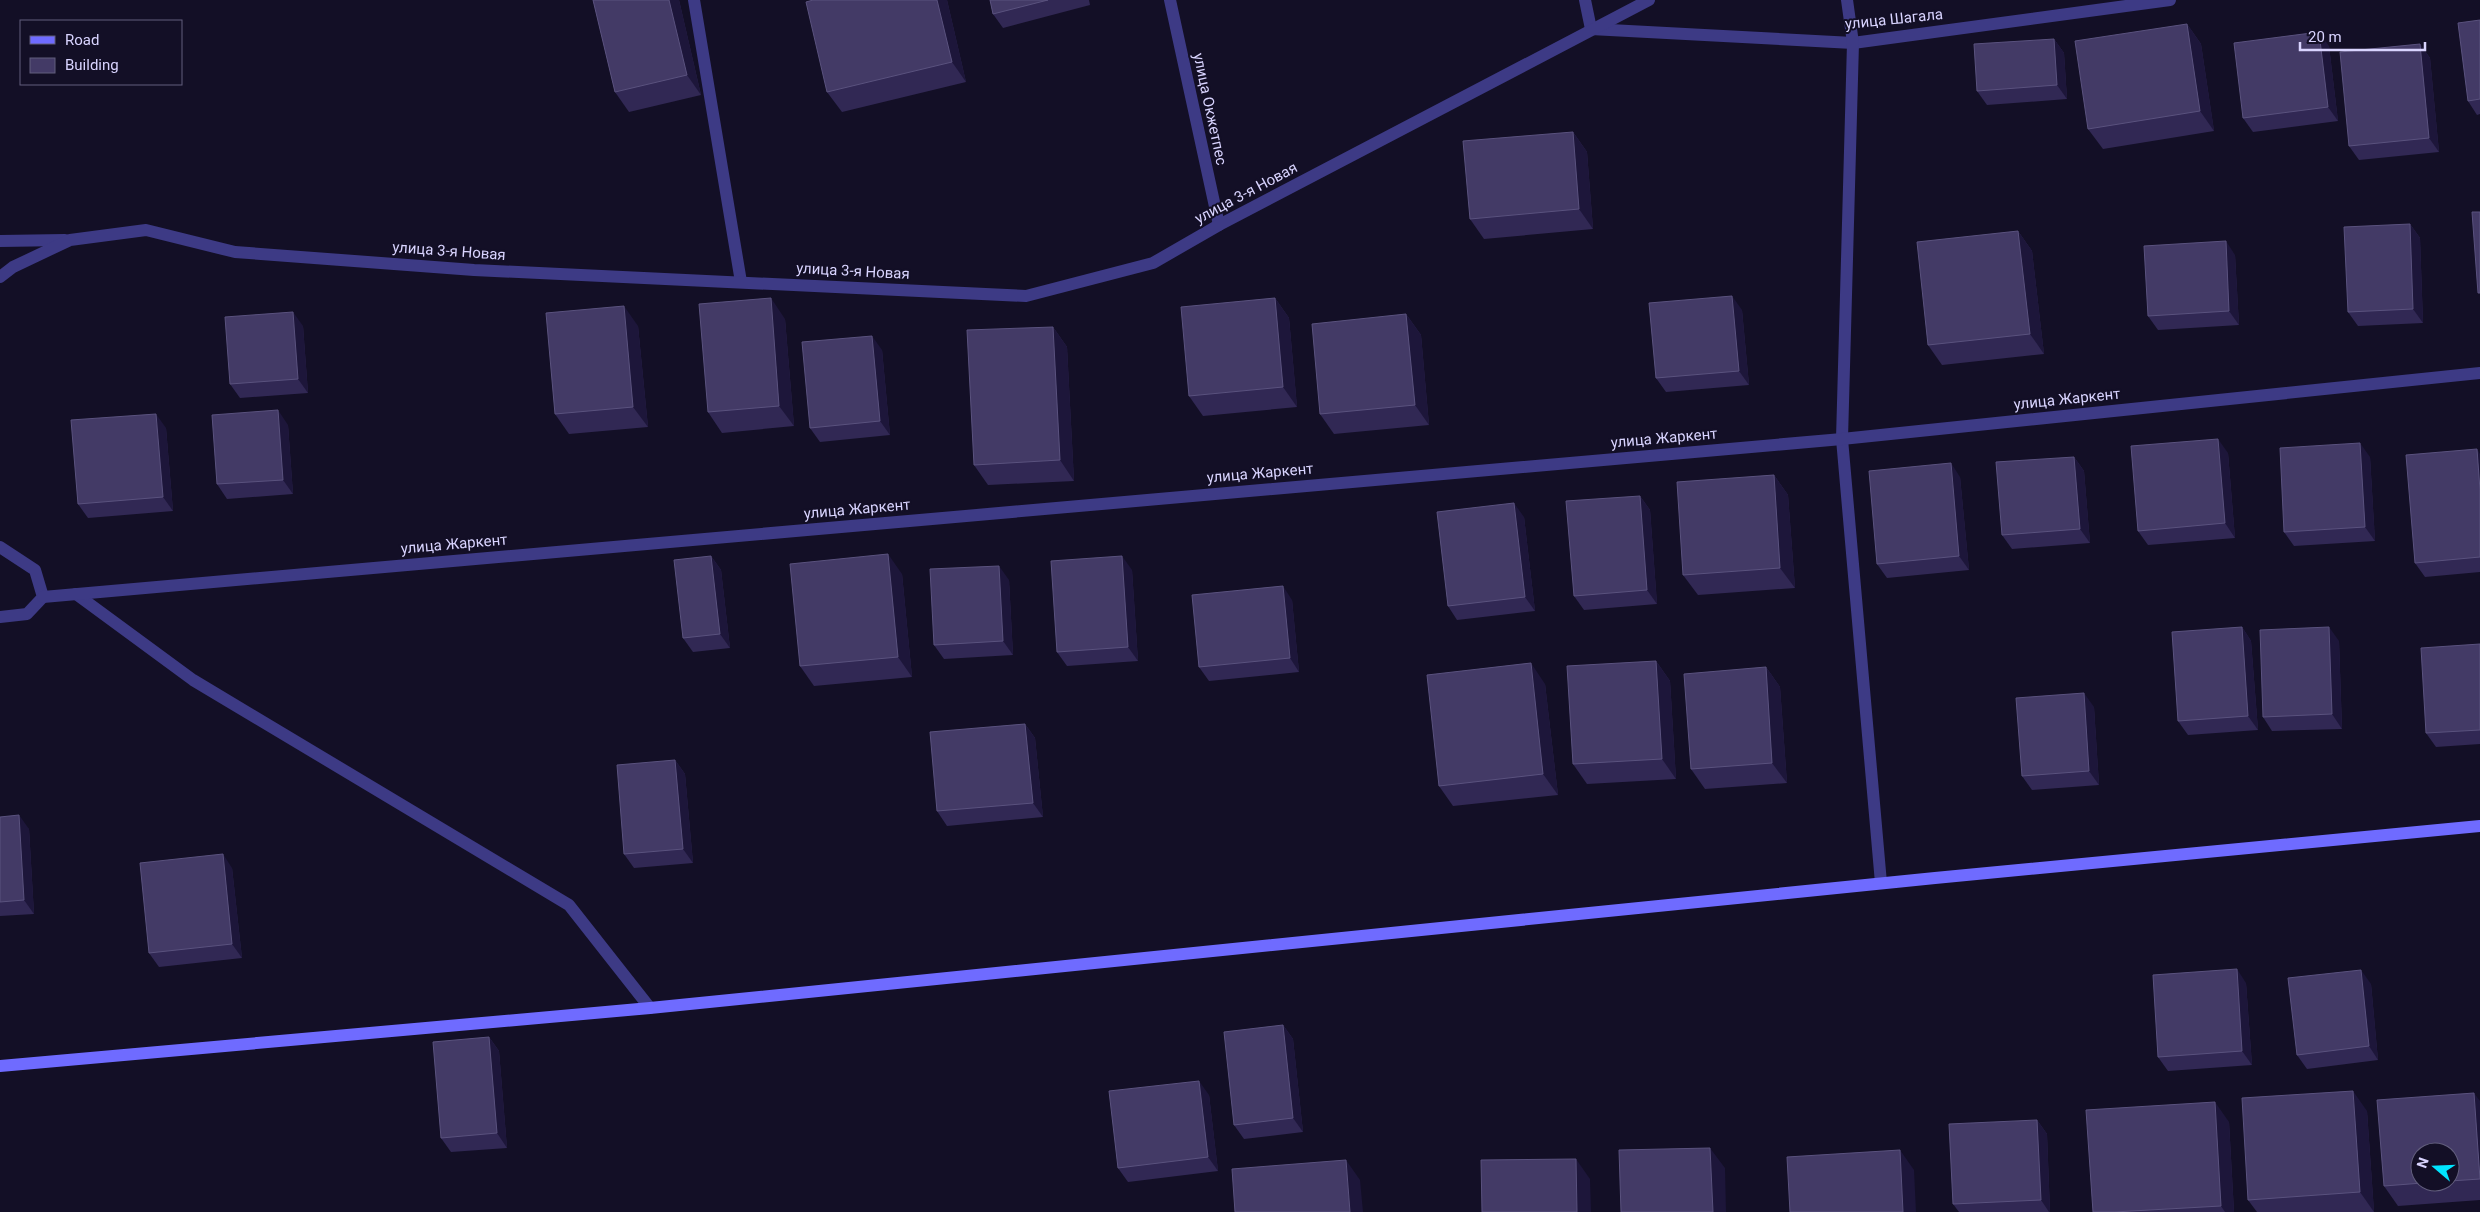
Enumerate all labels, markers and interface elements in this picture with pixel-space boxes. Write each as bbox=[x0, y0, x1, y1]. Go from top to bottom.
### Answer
street label: улица Шагала bbox=[1844, 5, 1944, 33]
legend bbox=[20, 20, 182, 85]
scale bar bbox=[2300, 20, 2425, 52]
text: 20 m bbox=[2308, 28, 2342, 46]
text: Road bbox=[65, 31, 99, 49]
street label: улица Окжетпес bbox=[1189, 51, 1231, 167]
text: Building bbox=[65, 56, 119, 74]
street label: улица 3-я Новая bbox=[1192, 158, 1300, 228]
street label: улица 3-я Новая bbox=[392, 238, 506, 264]
street label: улица 3-я Новая bbox=[796, 259, 910, 283]
street label: улица Жаркент bbox=[2013, 384, 2121, 414]
street label: улица Жаркент bbox=[1610, 424, 1718, 452]
street label: улица Жаркент bbox=[1206, 459, 1314, 487]
street label: улица Жаркент bbox=[803, 495, 911, 523]
street label: улица Жаркент bbox=[400, 530, 508, 558]
north arrow bbox=[2410, 1142, 2460, 1192]
text: N bbox=[2414, 1155, 2432, 1170]

